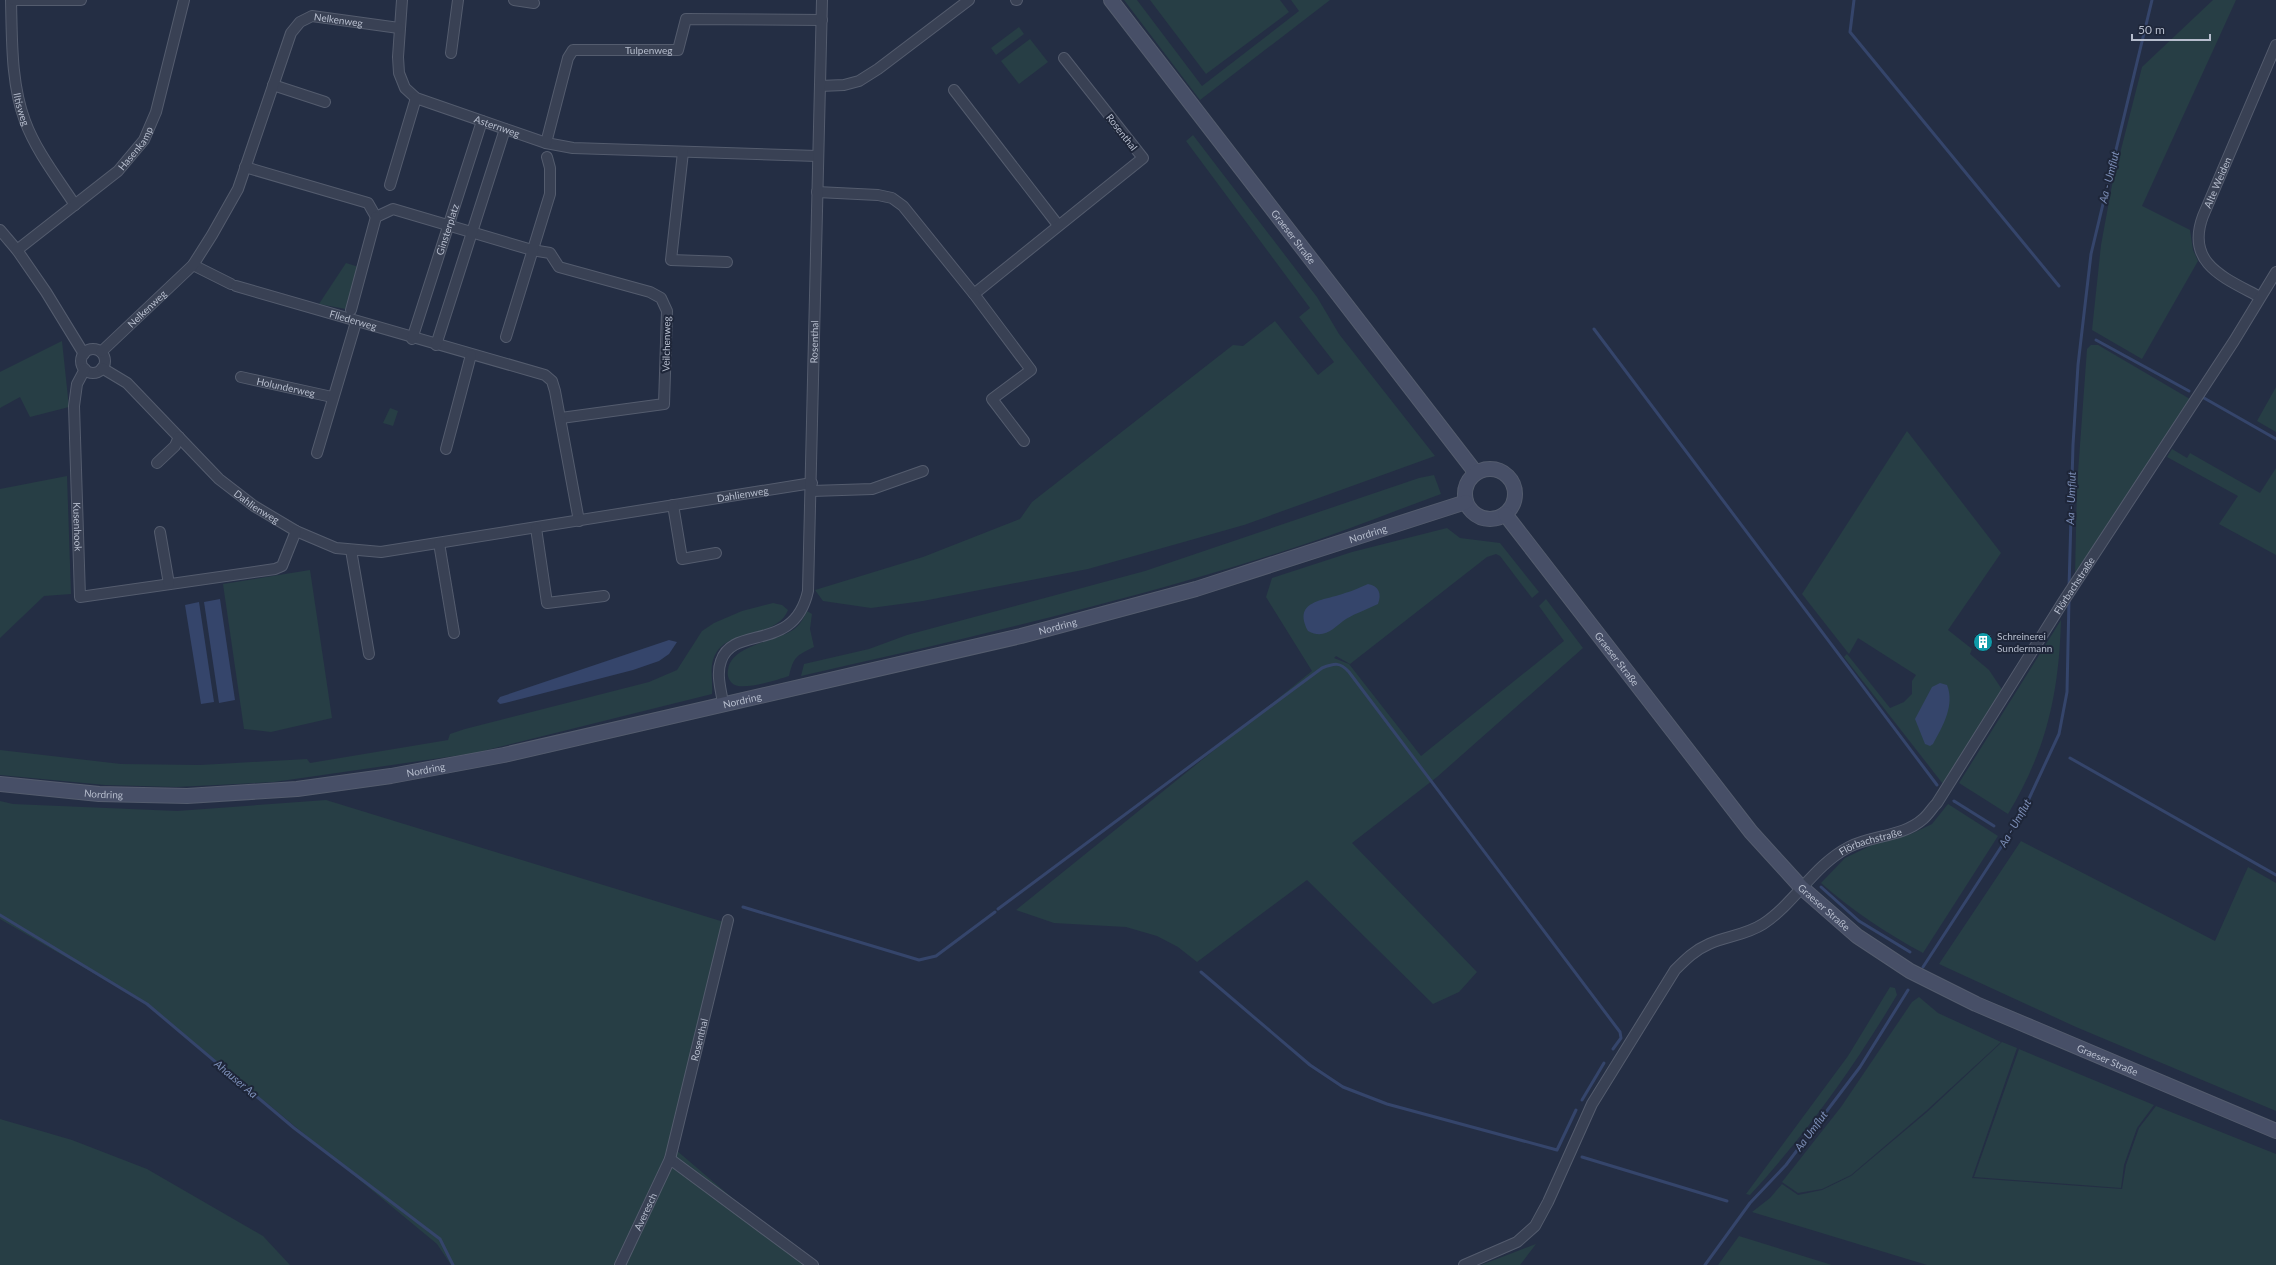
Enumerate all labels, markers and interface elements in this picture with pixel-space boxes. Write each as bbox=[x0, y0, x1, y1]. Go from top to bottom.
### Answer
street label: Nelkenweg bbox=[313, 10, 364, 29]
scale bar bbox=[2132, 16, 2210, 42]
text: 50 m bbox=[2138, 22, 2165, 37]
street label: Tulpenweg bbox=[625, 44, 673, 56]
street label: Iltisweg bbox=[11, 92, 32, 127]
street label: Rosenthal bbox=[1104, 111, 1140, 153]
street label: Asternweg bbox=[473, 113, 521, 139]
street label: Hasenkamp bbox=[115, 124, 155, 173]
water label: Aa - Umflut bbox=[2096, 149, 2121, 205]
street label: Alte Weiden bbox=[2201, 155, 2234, 210]
street label: Ginsterplatz bbox=[433, 202, 461, 257]
street label: Graeser Straße bbox=[1269, 207, 1318, 266]
street label: Nelkenweg bbox=[125, 287, 169, 330]
street label: Fliederweg bbox=[328, 307, 378, 332]
street label: Veilchenweg bbox=[660, 316, 672, 372]
street label: Rosenthal bbox=[807, 320, 820, 364]
street label: Holunderweg bbox=[256, 375, 316, 399]
water label: Aa - Umflut bbox=[2063, 471, 2078, 526]
street label: Dahlienweg bbox=[716, 484, 769, 504]
street label: Dahlienweg bbox=[232, 487, 282, 526]
street label: Kusenhook bbox=[71, 502, 85, 552]
street label: Nordring bbox=[1348, 522, 1388, 545]
street label: Flörbachstraße bbox=[2051, 555, 2097, 616]
street label: Nordring bbox=[1037, 615, 1078, 637]
street label: Graeser Straße bbox=[1592, 629, 1642, 688]
place label: Schreinerei Sundermann bbox=[1997, 630, 2052, 654]
building icon: Schreinerei Sundermann bbox=[1972, 631, 1994, 653]
street label: Nordring bbox=[722, 690, 763, 710]
street label: Nordring bbox=[405, 760, 446, 779]
street label: Nordring bbox=[83, 787, 123, 801]
water label: Aa - Umflut bbox=[1995, 796, 2034, 850]
street label: Flörbachstraße bbox=[1836, 825, 1903, 858]
street label: Graeser Straße bbox=[1796, 881, 1853, 933]
street label: Rosenthal bbox=[688, 1017, 710, 1062]
street label: Graeser Straße bbox=[2075, 1041, 2140, 1078]
water label: Ahauser Aa bbox=[211, 1056, 261, 1101]
water label: Aa Umflut bbox=[1791, 1108, 1830, 1154]
street label: Averesch bbox=[631, 1191, 659, 1232]

